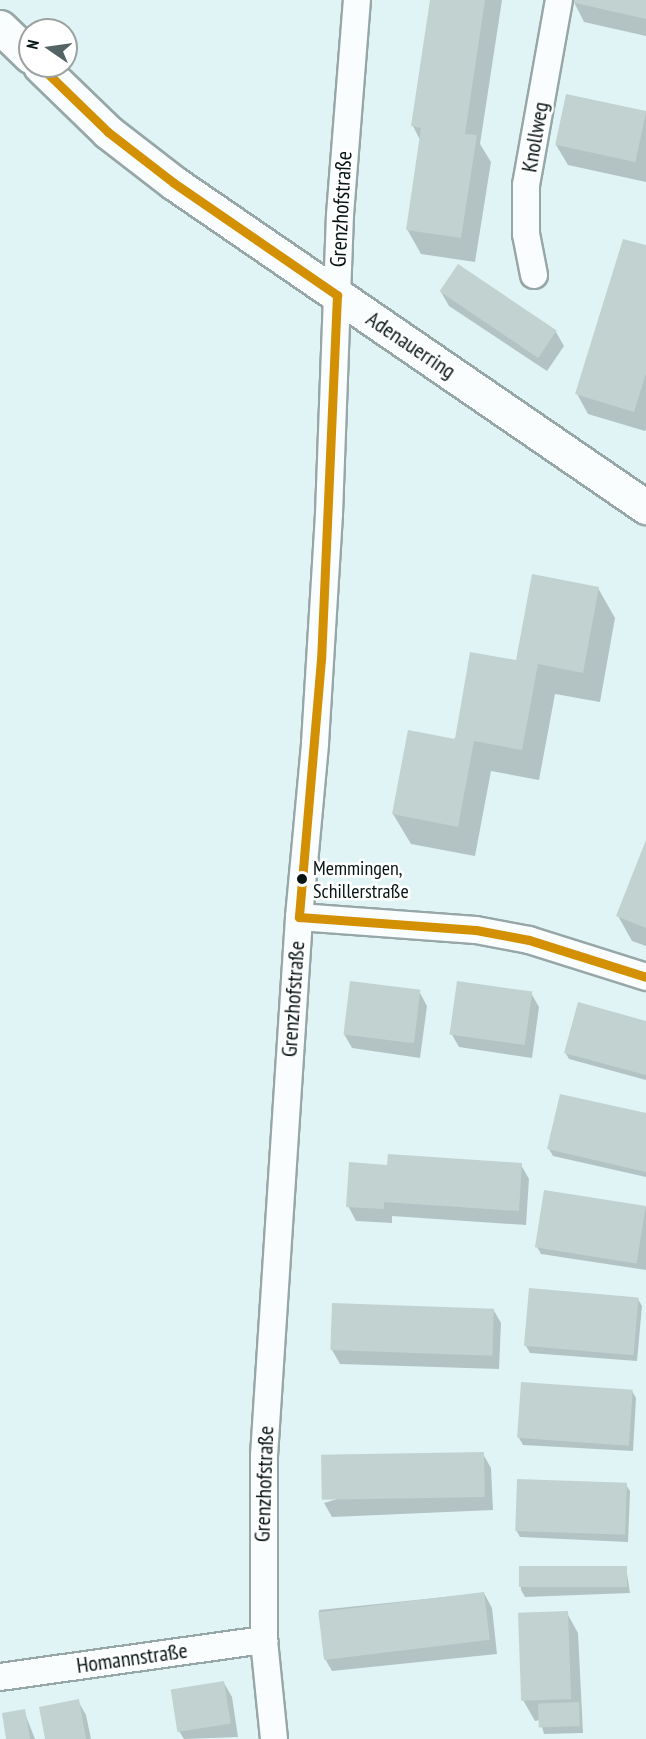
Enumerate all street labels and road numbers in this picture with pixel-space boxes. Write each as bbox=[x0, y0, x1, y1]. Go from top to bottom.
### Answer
street label: Knollweg bbox=[516, 100, 554, 174]
street label: Grenzhofstraße bbox=[325, 150, 357, 268]
street label: Adenauerring bbox=[361, 306, 461, 384]
street label: Grenzhofstraße bbox=[276, 940, 310, 1058]
street label: Grenzhofstraße bbox=[249, 1425, 279, 1543]
street label: Homannstraße bbox=[75, 1637, 189, 1679]

